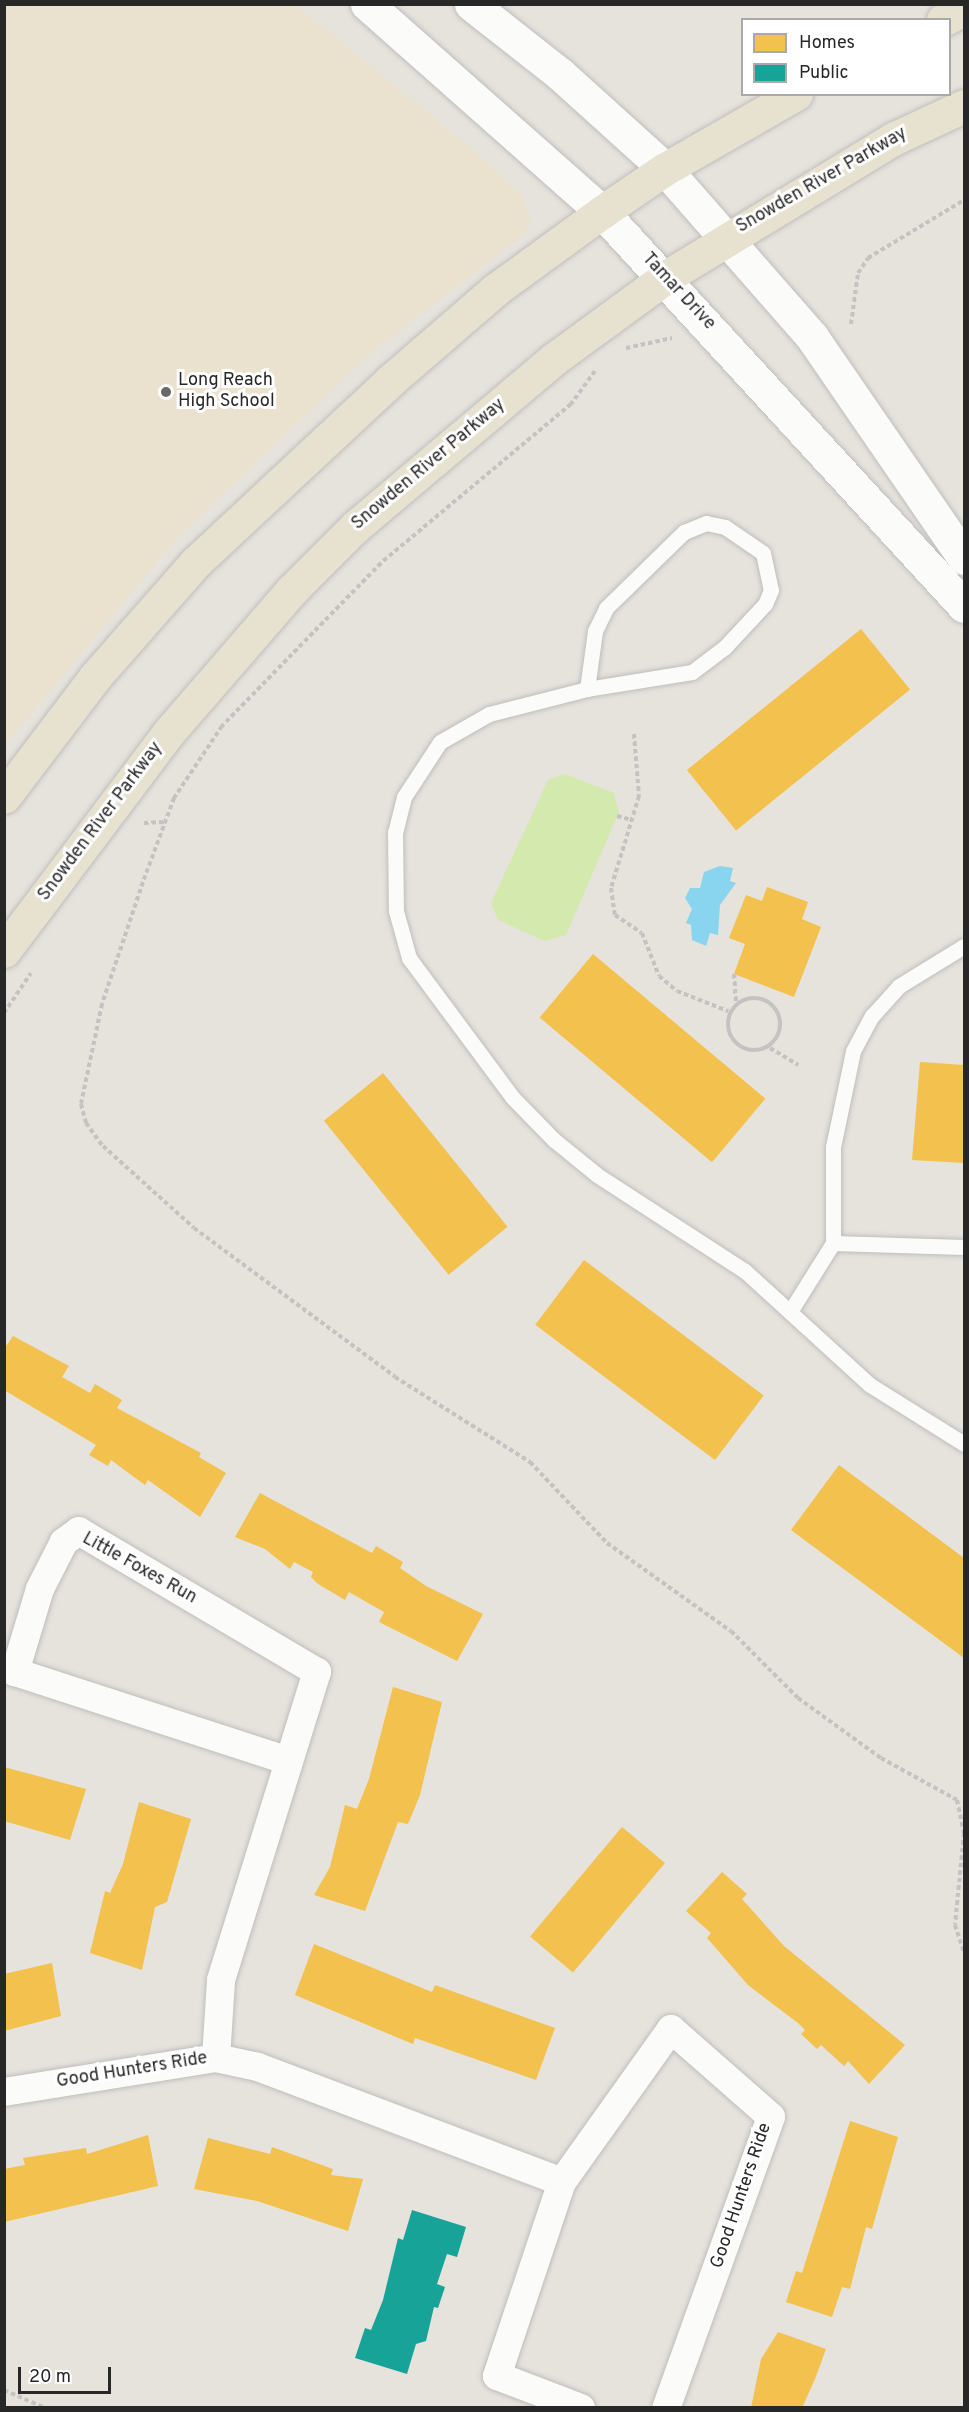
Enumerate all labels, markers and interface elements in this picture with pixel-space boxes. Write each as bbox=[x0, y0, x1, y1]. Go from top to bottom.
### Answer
legend bbox=[741, 18, 951, 96]
text: Homes bbox=[799, 32, 855, 55]
text: Public bbox=[799, 62, 849, 85]
street label: Snowden River Parkway bbox=[733, 123, 911, 239]
street label: Tamar Drive bbox=[637, 249, 719, 335]
place label: Long Reach High School bbox=[178, 371, 275, 413]
marker: Long Reach High School bbox=[159, 385, 173, 399]
street label: Snowden River Parkway bbox=[348, 395, 510, 535]
street label: Snowden River Parkway bbox=[34, 738, 168, 906]
street label: Little Foxes Run bbox=[78, 1529, 200, 1609]
street label: Good Hunters Ride bbox=[55, 2048, 209, 2094]
street label: Good Hunters Ride bbox=[707, 2120, 777, 2272]
scale bar bbox=[21, 2355, 114, 2393]
text: 20 m bbox=[29, 2366, 71, 2389]

